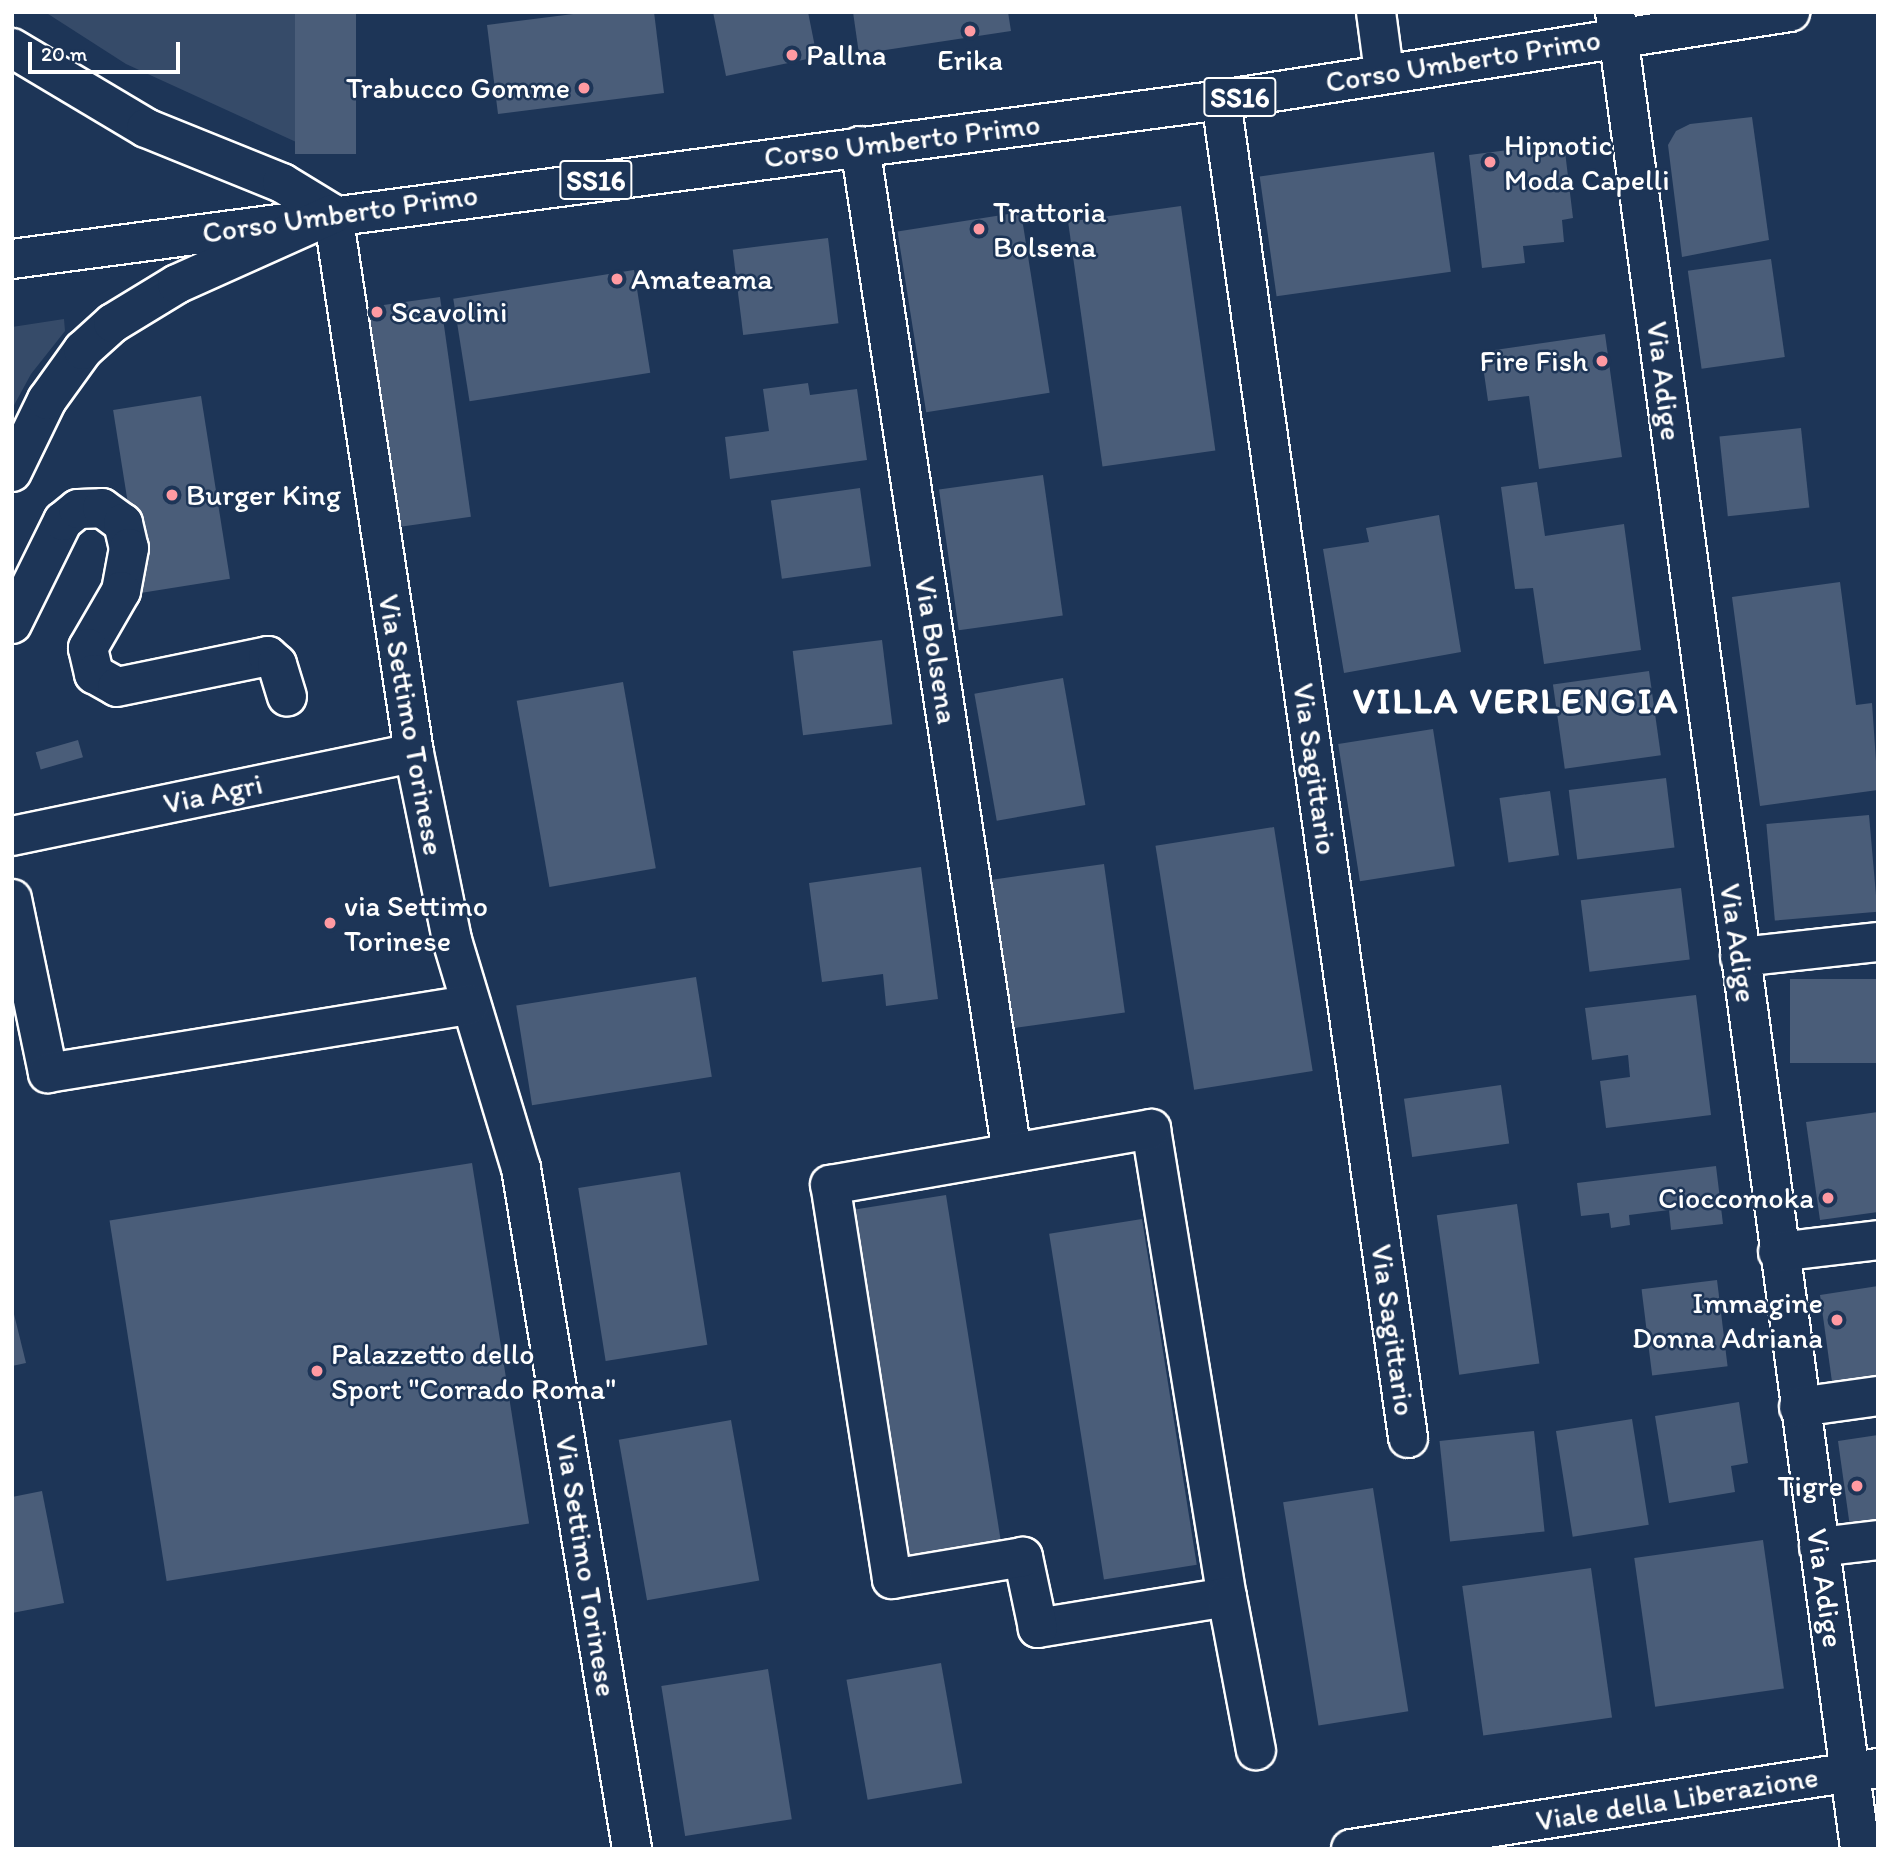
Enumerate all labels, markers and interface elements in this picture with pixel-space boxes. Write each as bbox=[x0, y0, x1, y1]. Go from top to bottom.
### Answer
street label: Corso Umberto Primo bbox=[1323, 21, 1603, 101]
marker: Erika bbox=[962, 23, 978, 39]
scale bar bbox=[32, 28, 184, 72]
place label: Pallna bbox=[806, 37, 887, 73]
text: 20 m bbox=[41, 41, 87, 66]
place label: Erika bbox=[937, 42, 1003, 78]
marker: Pallna bbox=[784, 47, 800, 63]
place label: Trabucco Gomme bbox=[346, 70, 570, 106]
road number: SS16 bbox=[1203, 72, 1277, 122]
marker: Trabucco Gomme bbox=[576, 80, 592, 96]
street label: Corso Umberto Primo bbox=[762, 106, 1042, 176]
place label: Hipnotic Moda Capelli bbox=[1504, 127, 1671, 198]
marker: Hipnotic Moda Capelli bbox=[1482, 154, 1498, 170]
road number: SS16 bbox=[559, 156, 633, 204]
street label: Corso Umberto Primo bbox=[200, 177, 480, 251]
place label: Trattoria Bolsena bbox=[993, 194, 1106, 264]
marker: Trattoria Bolsena bbox=[971, 221, 987, 237]
place label: Amateama bbox=[631, 261, 773, 297]
marker: Amateama bbox=[609, 271, 625, 287]
place label: Scavolini bbox=[391, 294, 507, 330]
marker: Scavolini bbox=[369, 304, 385, 320]
street label: Via Adige bbox=[1639, 319, 1689, 443]
place label: Fire Fish bbox=[1480, 343, 1588, 379]
marker: Fire Fish bbox=[1594, 353, 1610, 369]
place label: Burger King bbox=[186, 477, 341, 513]
marker: Burger King bbox=[164, 487, 180, 503]
street label: Via Bolsena bbox=[906, 573, 966, 727]
street label: Via Settimo Torinese bbox=[371, 593, 451, 857]
district label: VILLA VERLENGIA bbox=[1354, 678, 1678, 722]
street label: Via Sagittario bbox=[1285, 681, 1345, 857]
street label: Via Agri bbox=[160, 766, 266, 822]
street label: Via Adige bbox=[1712, 881, 1764, 1005]
place label: via Settimo Torinese bbox=[344, 888, 488, 958]
marker: via Settimo Torinese bbox=[322, 915, 338, 931]
place label: Cioccomoka bbox=[1658, 1180, 1814, 1216]
marker: Cioccomoka bbox=[1820, 1190, 1836, 1206]
street label: Via Sagittario bbox=[1363, 1242, 1423, 1418]
place label: Immagine Donna Adriana bbox=[1631, 1285, 1823, 1356]
marker: Immagine Donna Adriana bbox=[1829, 1312, 1845, 1328]
place label: Palazzetto dello Sport "Corrado Roma" bbox=[331, 1336, 614, 1406]
marker: Palazzetto dello Sport "Corrado Roma" bbox=[309, 1363, 325, 1379]
street label: Via Settimo Torinese bbox=[548, 1434, 624, 1698]
place label: Tigre bbox=[1778, 1468, 1843, 1504]
marker: Tigre bbox=[1849, 1478, 1865, 1494]
street label: Via Adige bbox=[1799, 1526, 1851, 1650]
street label: Viale della Liberazione bbox=[1533, 1759, 1821, 1839]

